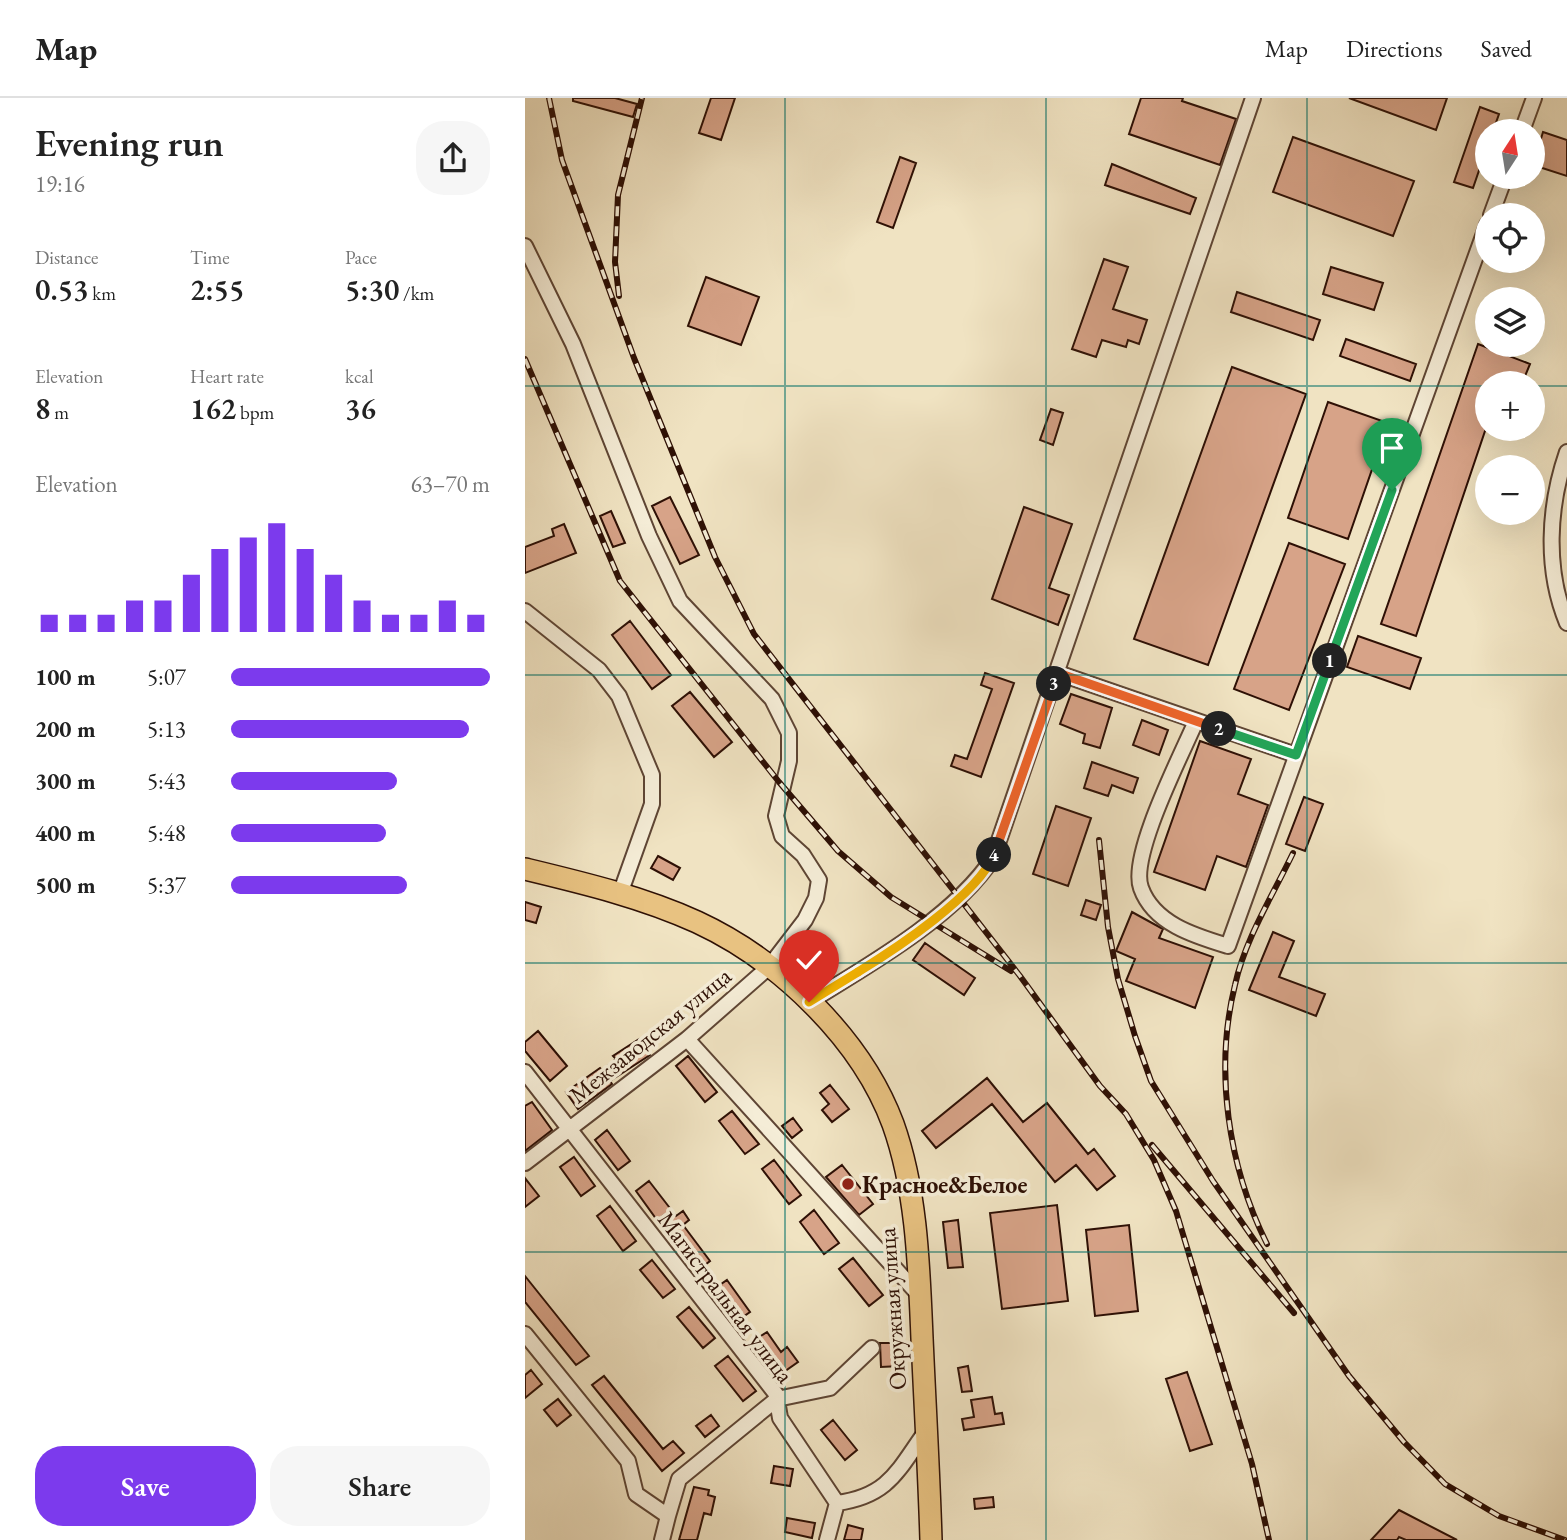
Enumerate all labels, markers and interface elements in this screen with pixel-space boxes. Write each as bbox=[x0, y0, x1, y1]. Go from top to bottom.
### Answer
text: Map bbox=[35, 27, 97, 70]
text: Map bbox=[1265, 33, 1308, 64]
text: Directions bbox=[1346, 33, 1443, 64]
text: Saved bbox=[1481, 33, 1532, 64]
text: Evening run bbox=[35, 118, 224, 167]
north arrow bbox=[1475, 119, 1545, 189]
map controls bbox=[1475, 119, 1545, 525]
button: share bbox=[416, 121, 490, 195]
text: 19:16 bbox=[35, 169, 85, 199]
button: locate bbox=[1475, 203, 1545, 273]
text: Distance bbox=[35, 245, 98, 270]
text: Time bbox=[190, 245, 230, 270]
text: Pace bbox=[345, 245, 377, 270]
text: 0.53 bbox=[35, 270, 88, 309]
text: 2:55 bbox=[190, 270, 244, 309]
text: 5:30 bbox=[345, 270, 399, 309]
text: km bbox=[88, 281, 116, 306]
text: /km bbox=[399, 281, 434, 306]
button: layers bbox=[1475, 287, 1545, 357]
text: Elevation bbox=[35, 364, 103, 389]
text: Heart rate bbox=[190, 364, 264, 389]
text: kcal bbox=[345, 364, 374, 389]
button: + bbox=[1475, 371, 1545, 441]
text: 8 bbox=[35, 389, 50, 428]
text: 162 bbox=[190, 389, 236, 428]
text: 36 bbox=[345, 389, 376, 428]
text: m bbox=[50, 400, 69, 425]
text: bpm bbox=[236, 400, 274, 425]
pin bbox=[1362, 418, 1422, 490]
icon: arrive bbox=[1373, 429, 1411, 467]
button: − bbox=[1475, 455, 1545, 525]
text: Elevation bbox=[35, 469, 118, 499]
text: 63–70 m bbox=[411, 469, 490, 499]
pin: 1 bbox=[1313, 644, 1347, 678]
text: 1 bbox=[1324, 648, 1335, 673]
text: 100 m bbox=[35, 662, 96, 692]
text: 5:07 bbox=[147, 662, 186, 692]
pin: 3 bbox=[1037, 666, 1071, 702]
text: 3 bbox=[1048, 671, 1059, 696]
pin: 2 bbox=[1201, 712, 1237, 746]
text: 200 m bbox=[35, 714, 96, 744]
text: 5:13 bbox=[147, 714, 186, 744]
text: 2 bbox=[1213, 716, 1224, 741]
text: 300 m bbox=[35, 766, 96, 796]
text: 5:43 bbox=[147, 766, 186, 796]
text: 400 m bbox=[35, 818, 96, 848]
text: 5:48 bbox=[147, 818, 186, 848]
pin: 4 bbox=[977, 838, 1011, 872]
text: 4 bbox=[988, 842, 999, 867]
text: 500 m bbox=[35, 870, 96, 900]
text: 5:37 bbox=[147, 870, 186, 900]
pin bbox=[779, 930, 839, 1002]
icon: check bbox=[790, 941, 828, 979]
street label: Межзаводская улица bbox=[563, 960, 738, 1110]
place label: Красное&Белое bbox=[862, 1169, 1027, 1200]
marker: Красное&Белое bbox=[840, 1176, 856, 1192]
street label: Магистральная улица bbox=[651, 1205, 801, 1390]
street label: Окружная улица bbox=[871, 1226, 913, 1391]
button: Save bbox=[35, 1446, 256, 1526]
button: Share bbox=[270, 1446, 490, 1526]

